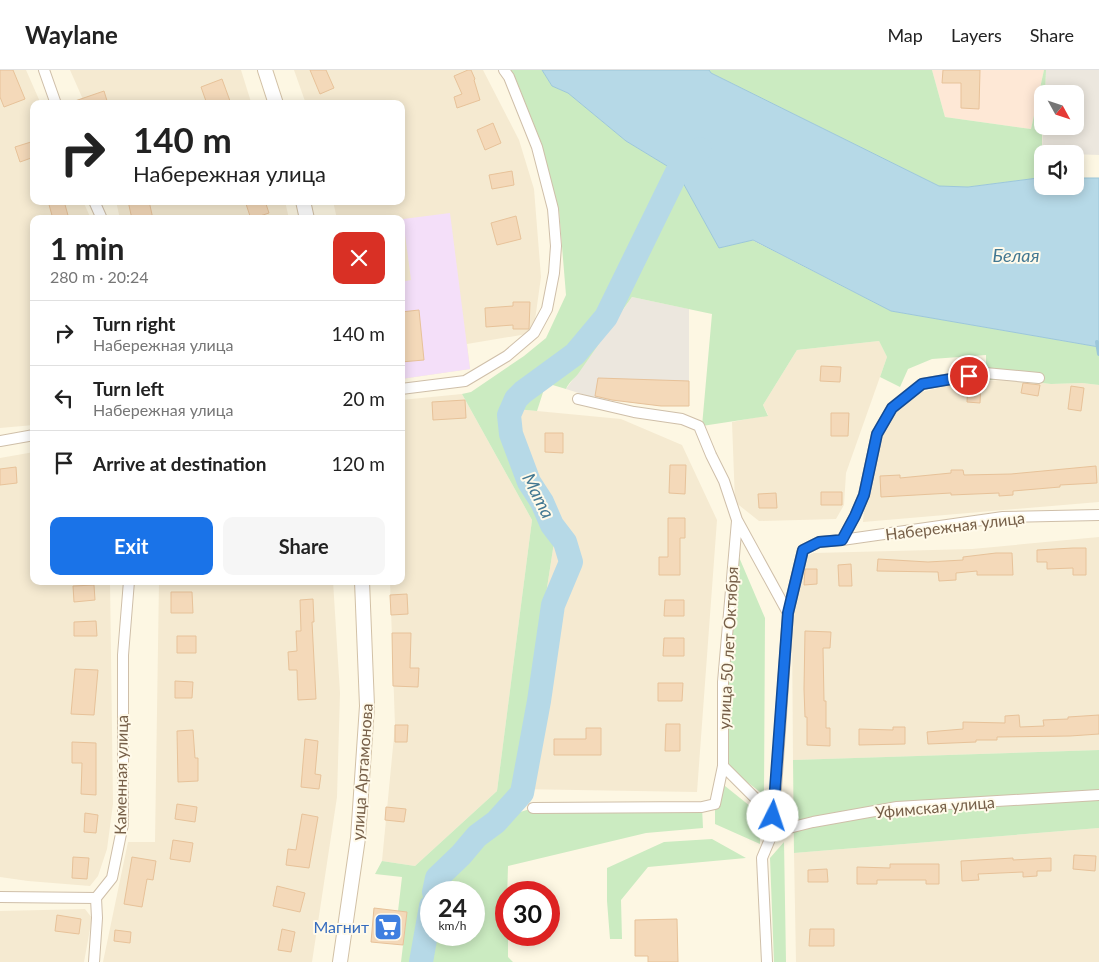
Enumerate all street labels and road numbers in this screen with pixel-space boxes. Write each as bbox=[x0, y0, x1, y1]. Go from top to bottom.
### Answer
street label: Набережная улица bbox=[884, 508, 1026, 543]
street label: улица 50 лет Октября bbox=[714, 566, 741, 730]
street label: улица Артамонова bbox=[347, 703, 376, 841]
street label: Каменная улица bbox=[110, 715, 131, 835]
street label: Уфимская улица bbox=[874, 792, 996, 821]

